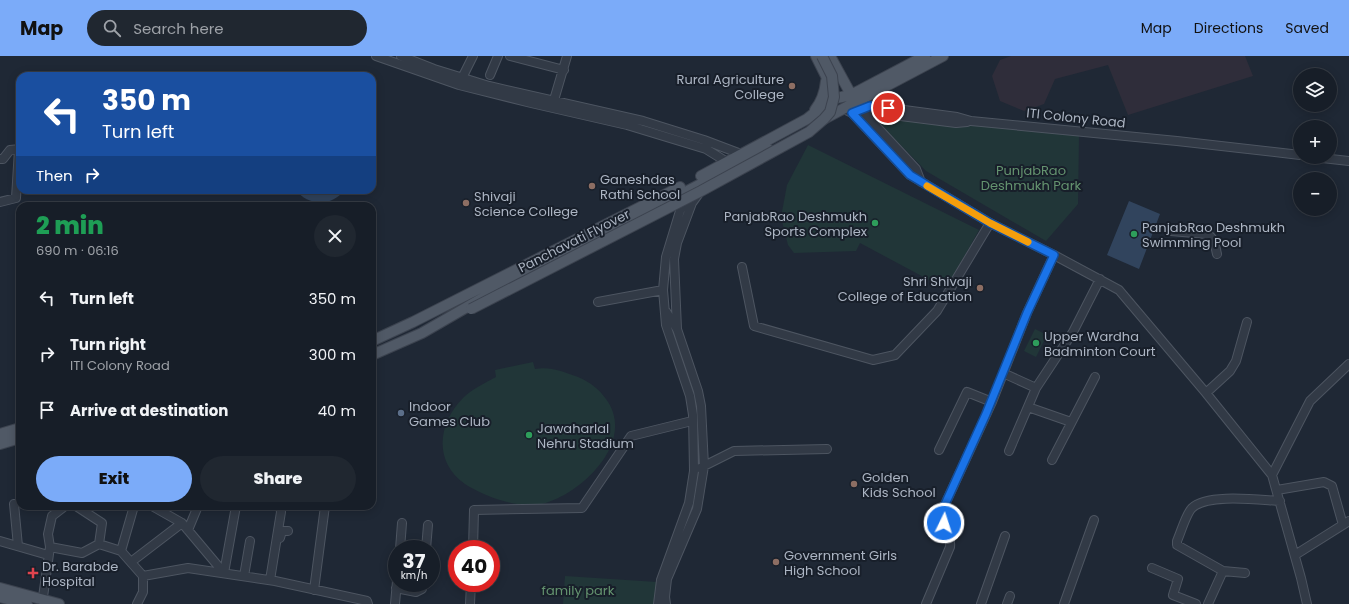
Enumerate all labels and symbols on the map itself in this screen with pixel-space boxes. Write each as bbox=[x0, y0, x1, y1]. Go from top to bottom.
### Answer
place label: Rural Agriculture College bbox=[677, 70, 784, 104]
marker: Rural Agriculture College bbox=[787, 81, 797, 91]
pin bbox=[871, 91, 905, 125]
street label: ITI Colony Road bbox=[1025, 103, 1127, 133]
park label: PunjabRao Deshmukh Park bbox=[981, 161, 1082, 195]
place label: Ganeshdas Rathi School bbox=[600, 170, 680, 204]
marker: Ganeshdas Rathi School bbox=[587, 181, 597, 191]
place label: Shivaji Science College bbox=[474, 187, 578, 221]
marker: Shivaji Science College bbox=[461, 198, 471, 208]
street label: Panchavati Flyover bbox=[515, 205, 633, 277]
place label: PanjabRao Deshmukh Sports Complex bbox=[724, 207, 868, 241]
marker: PanjabRao Deshmukh Sports Complex bbox=[870, 218, 880, 228]
place label: PanjabRao Deshmukh Swimming Pool bbox=[1142, 218, 1285, 252]
marker: PanjabRao Deshmukh Swimming Pool bbox=[1129, 229, 1139, 239]
place label: Shri Shivaji College of Education bbox=[838, 272, 972, 306]
marker: Shri Shivaji College of Education bbox=[975, 283, 985, 293]
place label: Upper Wardha Badminton Court bbox=[1044, 327, 1156, 361]
marker: Upper Wardha Badminton Court bbox=[1031, 338, 1041, 348]
place label: Indoor Games Club bbox=[409, 397, 490, 431]
marker: Indoor Games Club bbox=[396, 408, 406, 418]
place label: Jawaharlal Nehru Stadium bbox=[537, 419, 634, 453]
marker: Jawaharlal Nehru Stadium bbox=[524, 430, 534, 440]
place label: Golden Kids School bbox=[862, 468, 936, 502]
marker: Golden Kids School bbox=[849, 479, 859, 489]
position arrow bbox=[923, 502, 965, 544]
speed limit sign: 40 bbox=[448, 540, 500, 592]
place label: Government Girls High School bbox=[784, 546, 897, 580]
place label: Dr. Barabde Hospital bbox=[42, 557, 118, 591]
marker: Government Girls High School bbox=[771, 557, 781, 567]
marker: Dr. Barabde Hospital bbox=[27, 567, 39, 579]
park label: family park bbox=[542, 581, 615, 600]

